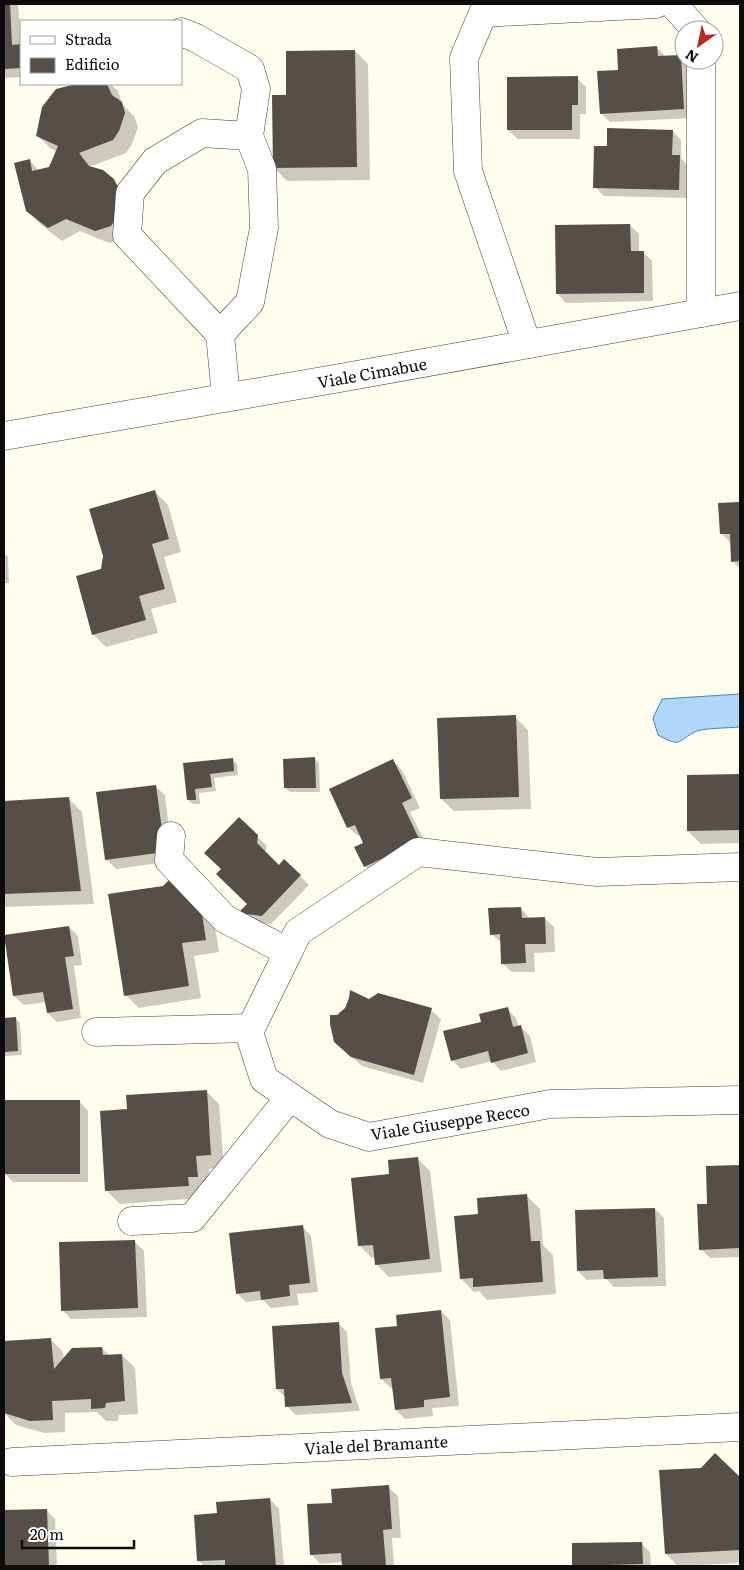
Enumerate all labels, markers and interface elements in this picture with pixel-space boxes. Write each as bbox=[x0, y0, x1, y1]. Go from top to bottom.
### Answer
legend bbox=[20, 20, 182, 85]
north arrow bbox=[674, 20, 724, 70]
text: Strada bbox=[65, 27, 113, 50]
text: N bbox=[681, 45, 702, 68]
text: Edificio bbox=[65, 52, 120, 75]
street label: Viale Cimabue bbox=[316, 351, 428, 393]
street label: Viale Giuseppe Recco bbox=[369, 1097, 531, 1145]
street label: Viale del Bramante bbox=[304, 1428, 448, 1460]
scale bar bbox=[22, 1518, 135, 1550]
text: 20 m bbox=[30, 1522, 64, 1545]

